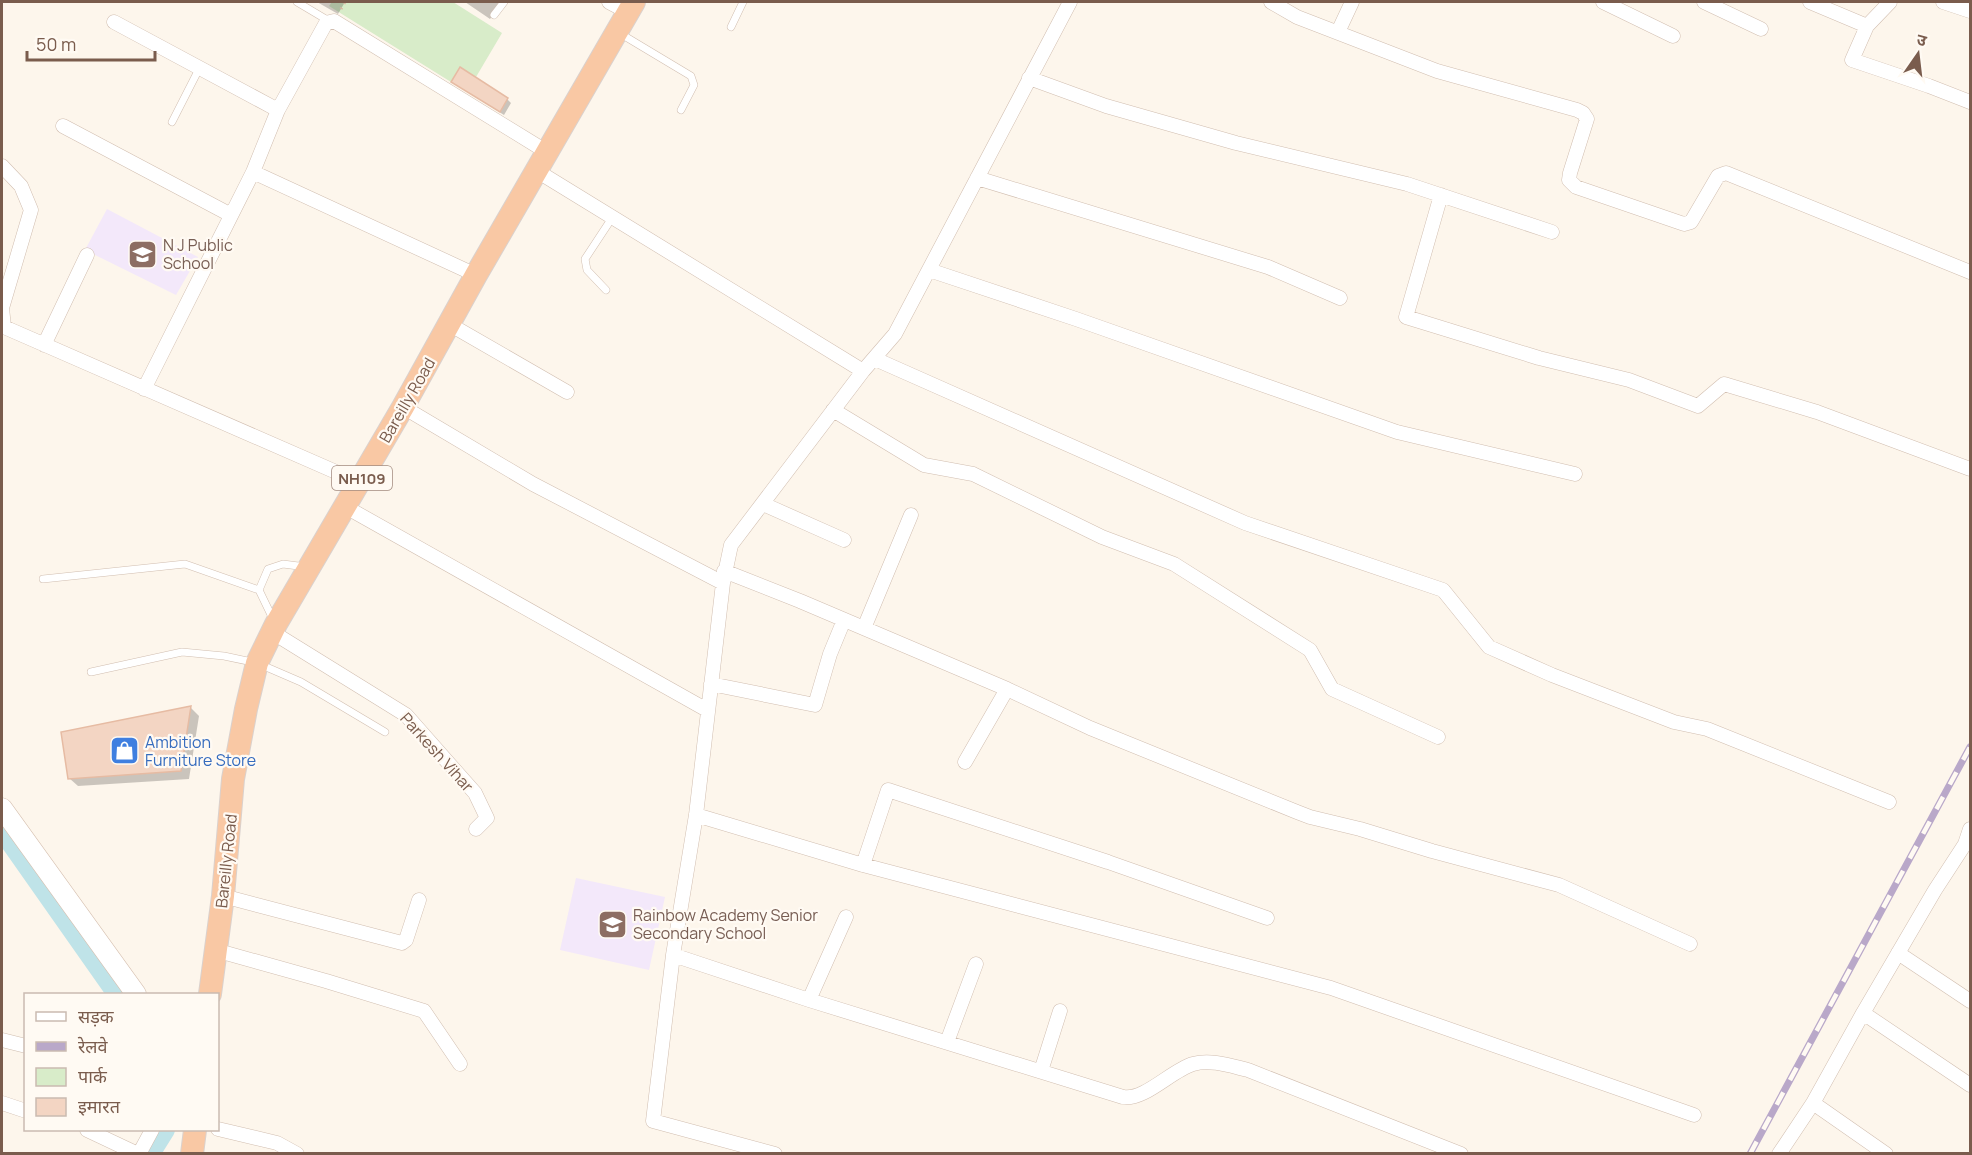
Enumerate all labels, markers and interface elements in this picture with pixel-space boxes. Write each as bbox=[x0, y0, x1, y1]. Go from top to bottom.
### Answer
scale bar bbox=[27, 24, 154, 62]
north arrow bbox=[1888, 24, 1948, 84]
text: उ bbox=[1914, 28, 1929, 51]
text: 50 m bbox=[36, 32, 76, 56]
place label: N J Public School bbox=[163, 234, 233, 274]
school or university icon: N J Public School bbox=[126, 238, 158, 270]
street label: Bareilly Road bbox=[374, 354, 440, 446]
road number: NH109 bbox=[332, 466, 392, 490]
street label: Parkesh Vihar bbox=[396, 708, 479, 796]
place label: Ambition Furniture Store bbox=[145, 731, 256, 771]
shop icon: Ambition Furniture Store bbox=[108, 735, 140, 767]
street label: Bareilly Road bbox=[210, 813, 242, 909]
place label: Rainbow Academy Senior Secondary School bbox=[633, 904, 818, 944]
school or university icon: Rainbow Academy Senior Secondary School bbox=[596, 908, 628, 940]
legend bbox=[24, 993, 219, 1131]
text: सड़क bbox=[78, 1004, 115, 1028]
text: रेलवे bbox=[77, 1034, 109, 1058]
text: पार्क bbox=[78, 1064, 108, 1088]
text: इमारत bbox=[78, 1094, 121, 1118]

